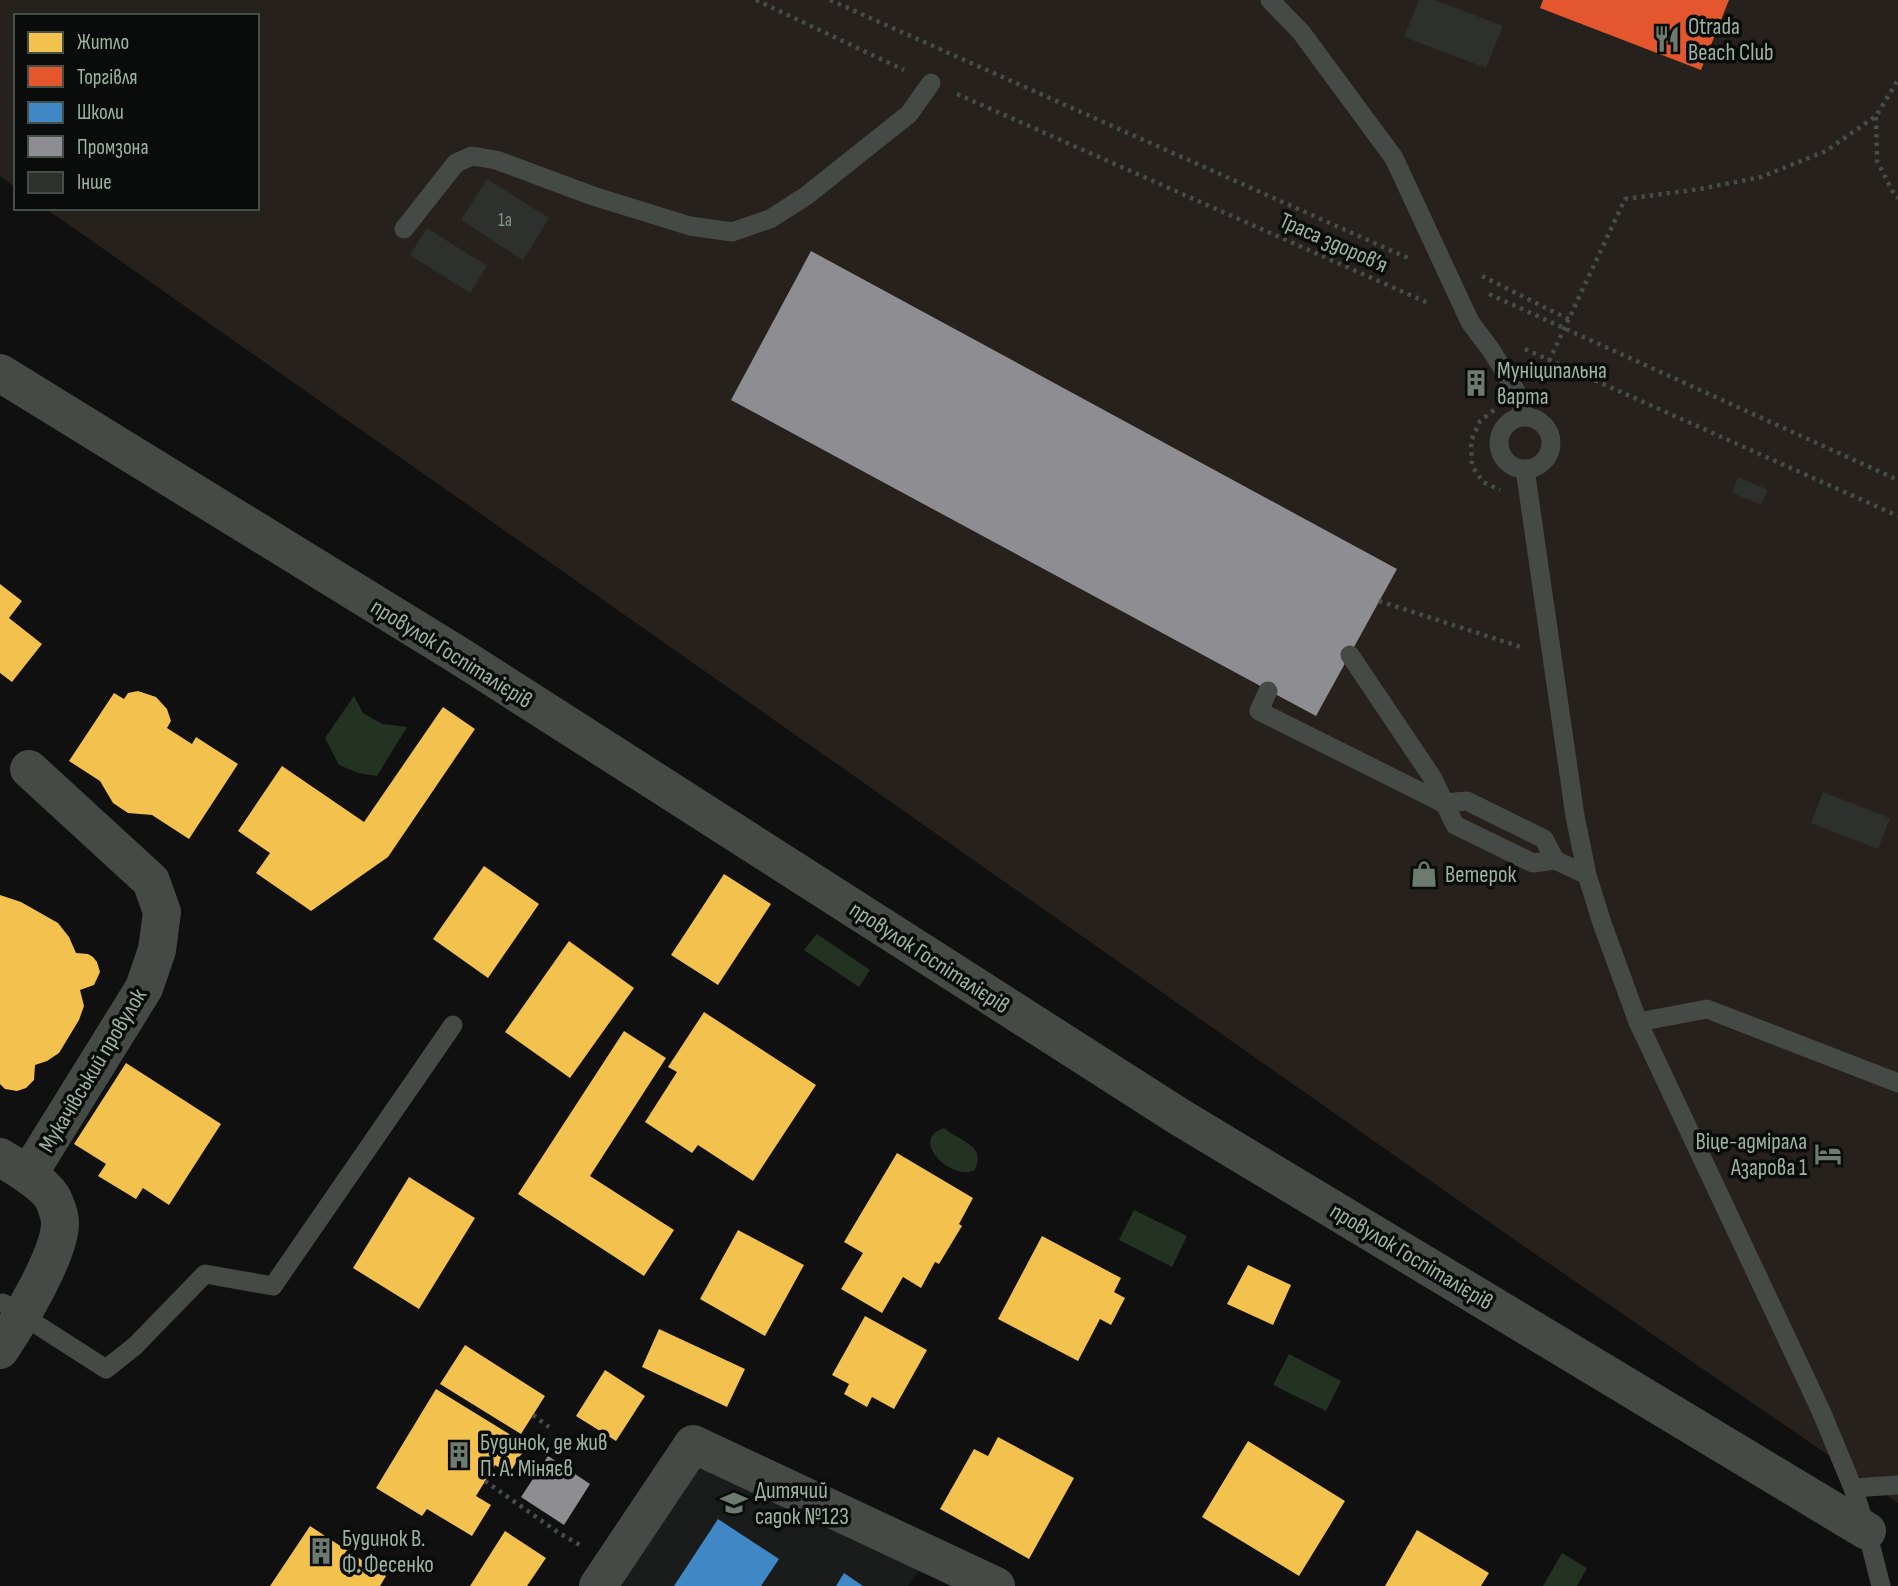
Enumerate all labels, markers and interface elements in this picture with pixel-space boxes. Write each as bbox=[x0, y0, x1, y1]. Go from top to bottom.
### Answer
place label: Otrada Beach Club bbox=[1688, 13, 1774, 67]
legend bbox=[14, 14, 259, 210]
restaurant icon: Otrada Beach Club bbox=[1652, 24, 1682, 54]
text: Житло bbox=[77, 30, 129, 55]
text: Торгівля bbox=[77, 65, 138, 90]
text: Школи bbox=[77, 100, 124, 125]
text: Промзона bbox=[77, 135, 148, 160]
text: Інше bbox=[77, 170, 112, 195]
street label: Траса здоров’я bbox=[1275, 207, 1392, 279]
house number: 1а bbox=[498, 209, 512, 232]
place label: Муніципальна варта bbox=[1497, 357, 1607, 411]
building icon: Муніципальна варта bbox=[1461, 368, 1491, 398]
street label: провулок Госпіталієрів bbox=[366, 593, 537, 715]
shop icon: Ветерок bbox=[1409, 859, 1439, 889]
place label: Ветерок bbox=[1445, 861, 1517, 889]
street label: провулок Госпіталієрів bbox=[844, 896, 1015, 1020]
street label: Мукачівський провулок bbox=[33, 983, 153, 1158]
place label: Віце-адмірала Азарова 1 bbox=[1696, 1128, 1807, 1182]
hotel icon: Віце-адмірала Азарова 1 bbox=[1813, 1139, 1843, 1169]
street label: провулок Госпіталієрів bbox=[1325, 1197, 1498, 1317]
place label: Будинок, де жив П. А. Міняєв bbox=[480, 1429, 608, 1483]
building icon: Будинок, де жив П. А. Міняєв bbox=[444, 1440, 474, 1470]
place label: Дитячий садок №123 bbox=[755, 1477, 849, 1531]
school or university icon: Дитячий садок №123 bbox=[719, 1488, 749, 1518]
place label: Будинок В. Ф. Фесенко bbox=[342, 1525, 434, 1579]
building icon: Будинок В. Ф. Фесенко bbox=[306, 1536, 336, 1566]

